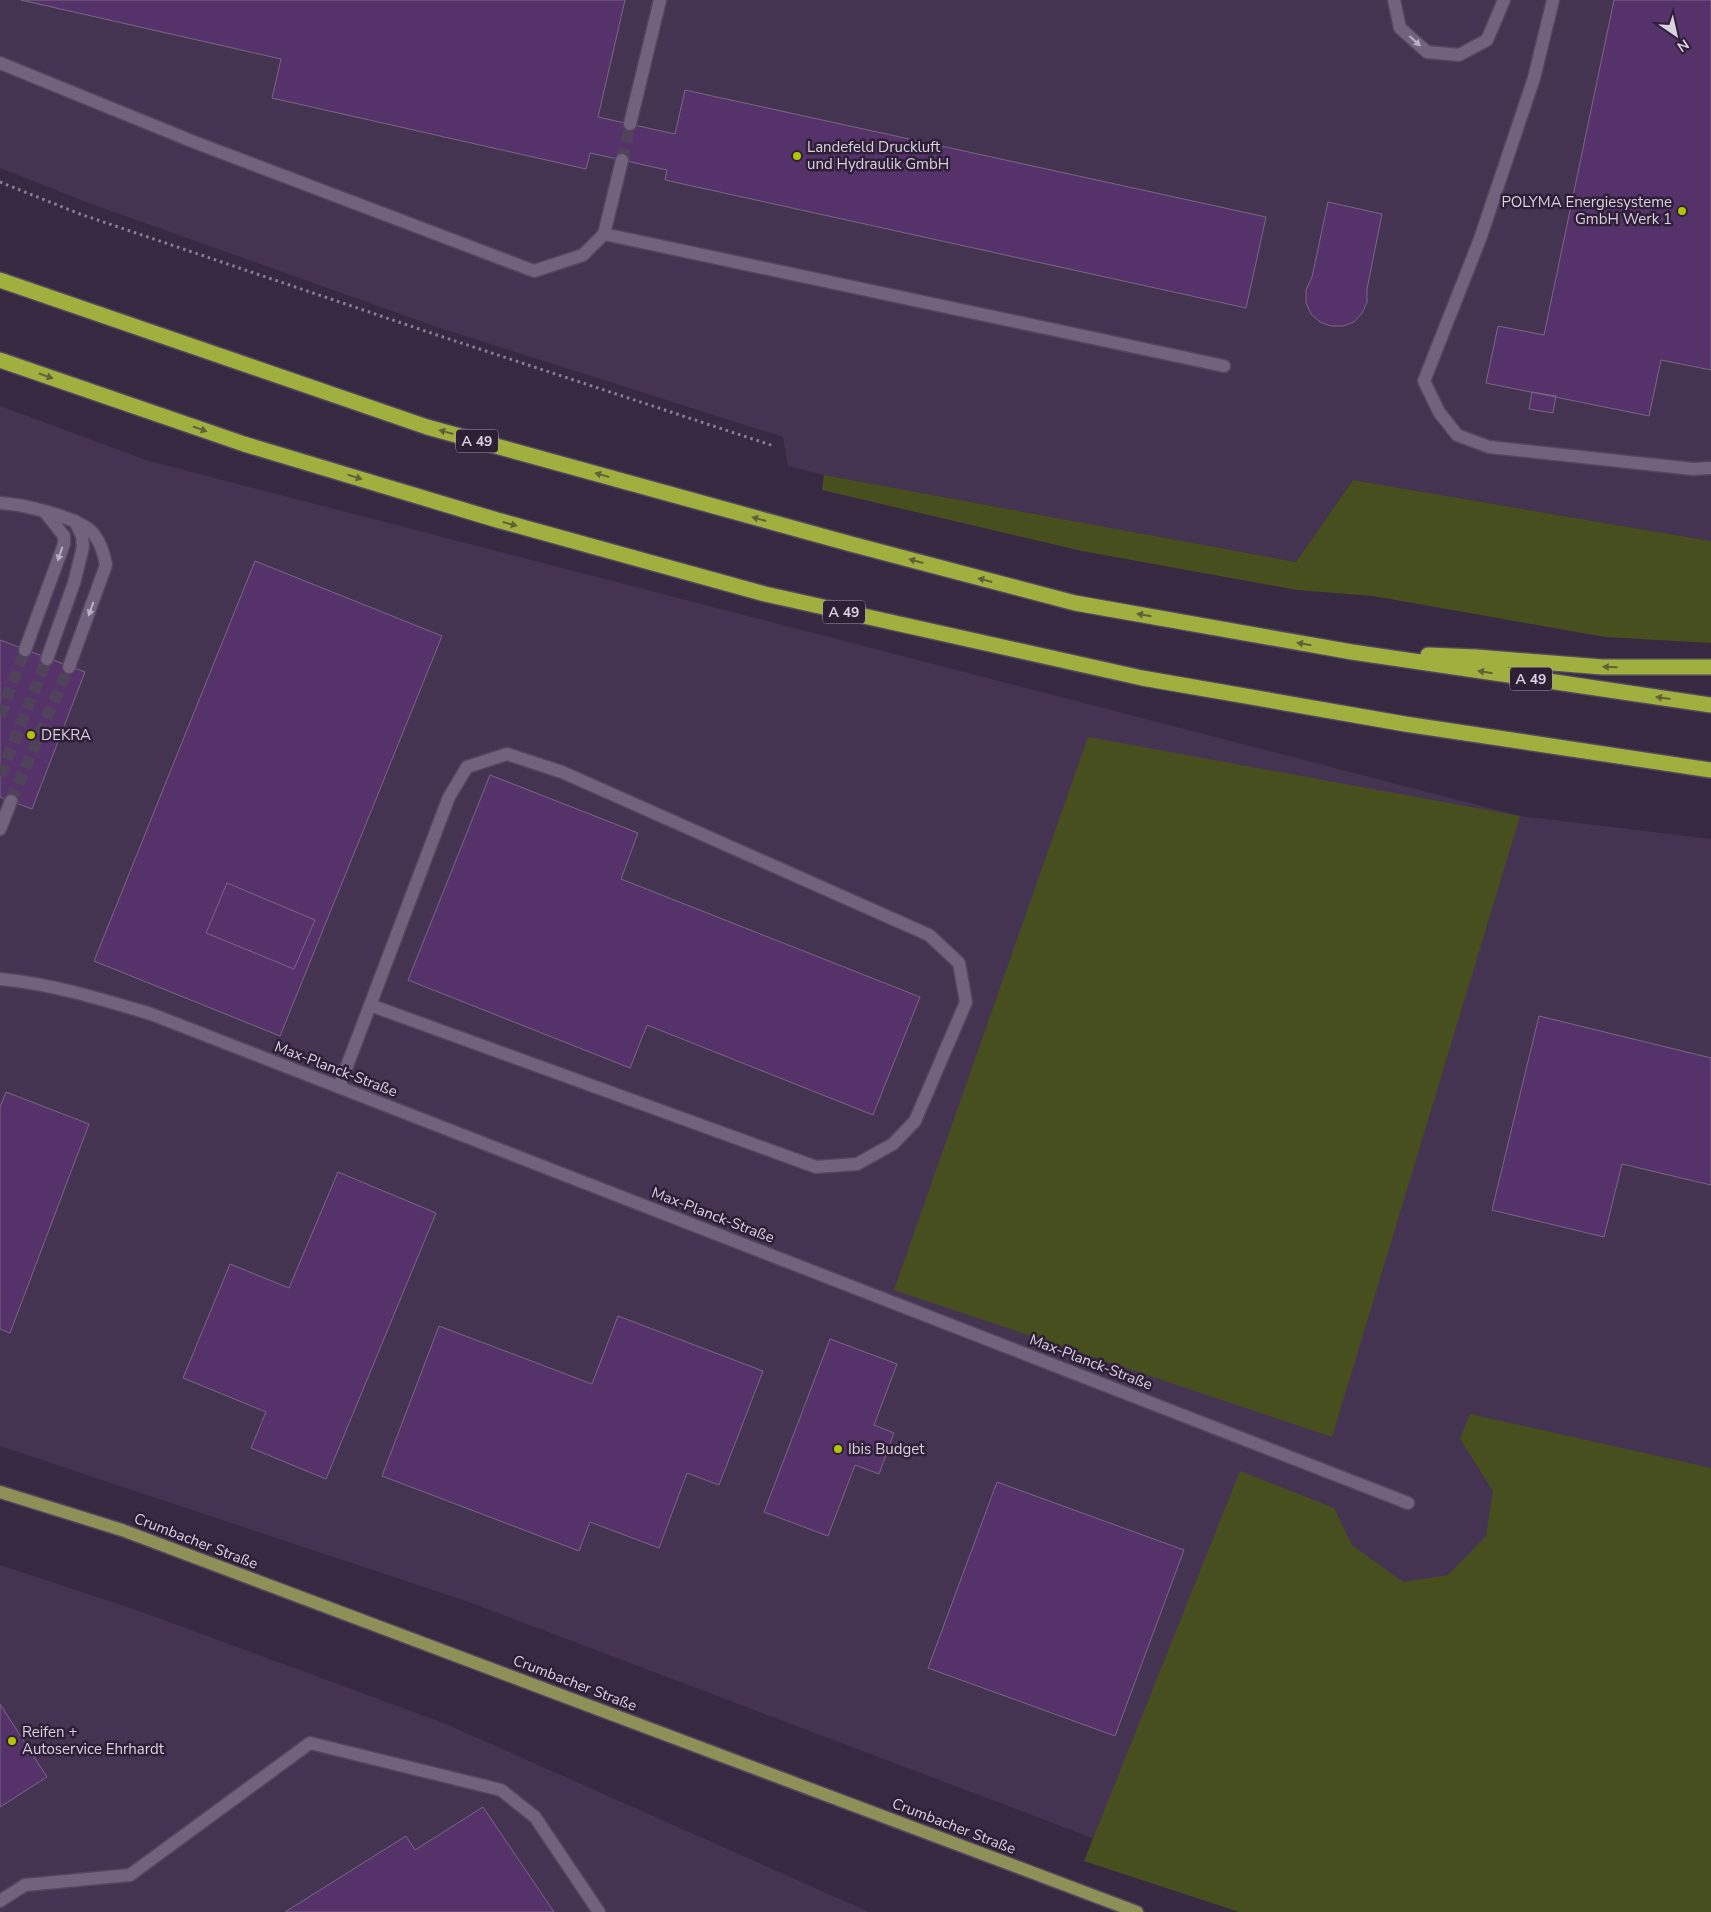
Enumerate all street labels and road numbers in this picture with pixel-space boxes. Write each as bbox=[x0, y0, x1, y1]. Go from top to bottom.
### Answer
road number: A 49 bbox=[456, 430, 498, 452]
road number: A 49 bbox=[823, 600, 865, 624]
road number: A 49 bbox=[1510, 668, 1552, 691]
street label: Max-Planck-Straße bbox=[272, 1036, 400, 1102]
street label: Max-Planck-Straße bbox=[649, 1182, 777, 1248]
street label: Max-Planck-Straße bbox=[1027, 1329, 1155, 1395]
street label: Crumbacher Straße bbox=[131, 1508, 261, 1574]
street label: Crumbacher Straße bbox=[510, 1650, 640, 1716]
street label: Crumbacher Straße bbox=[889, 1793, 1019, 1859]

